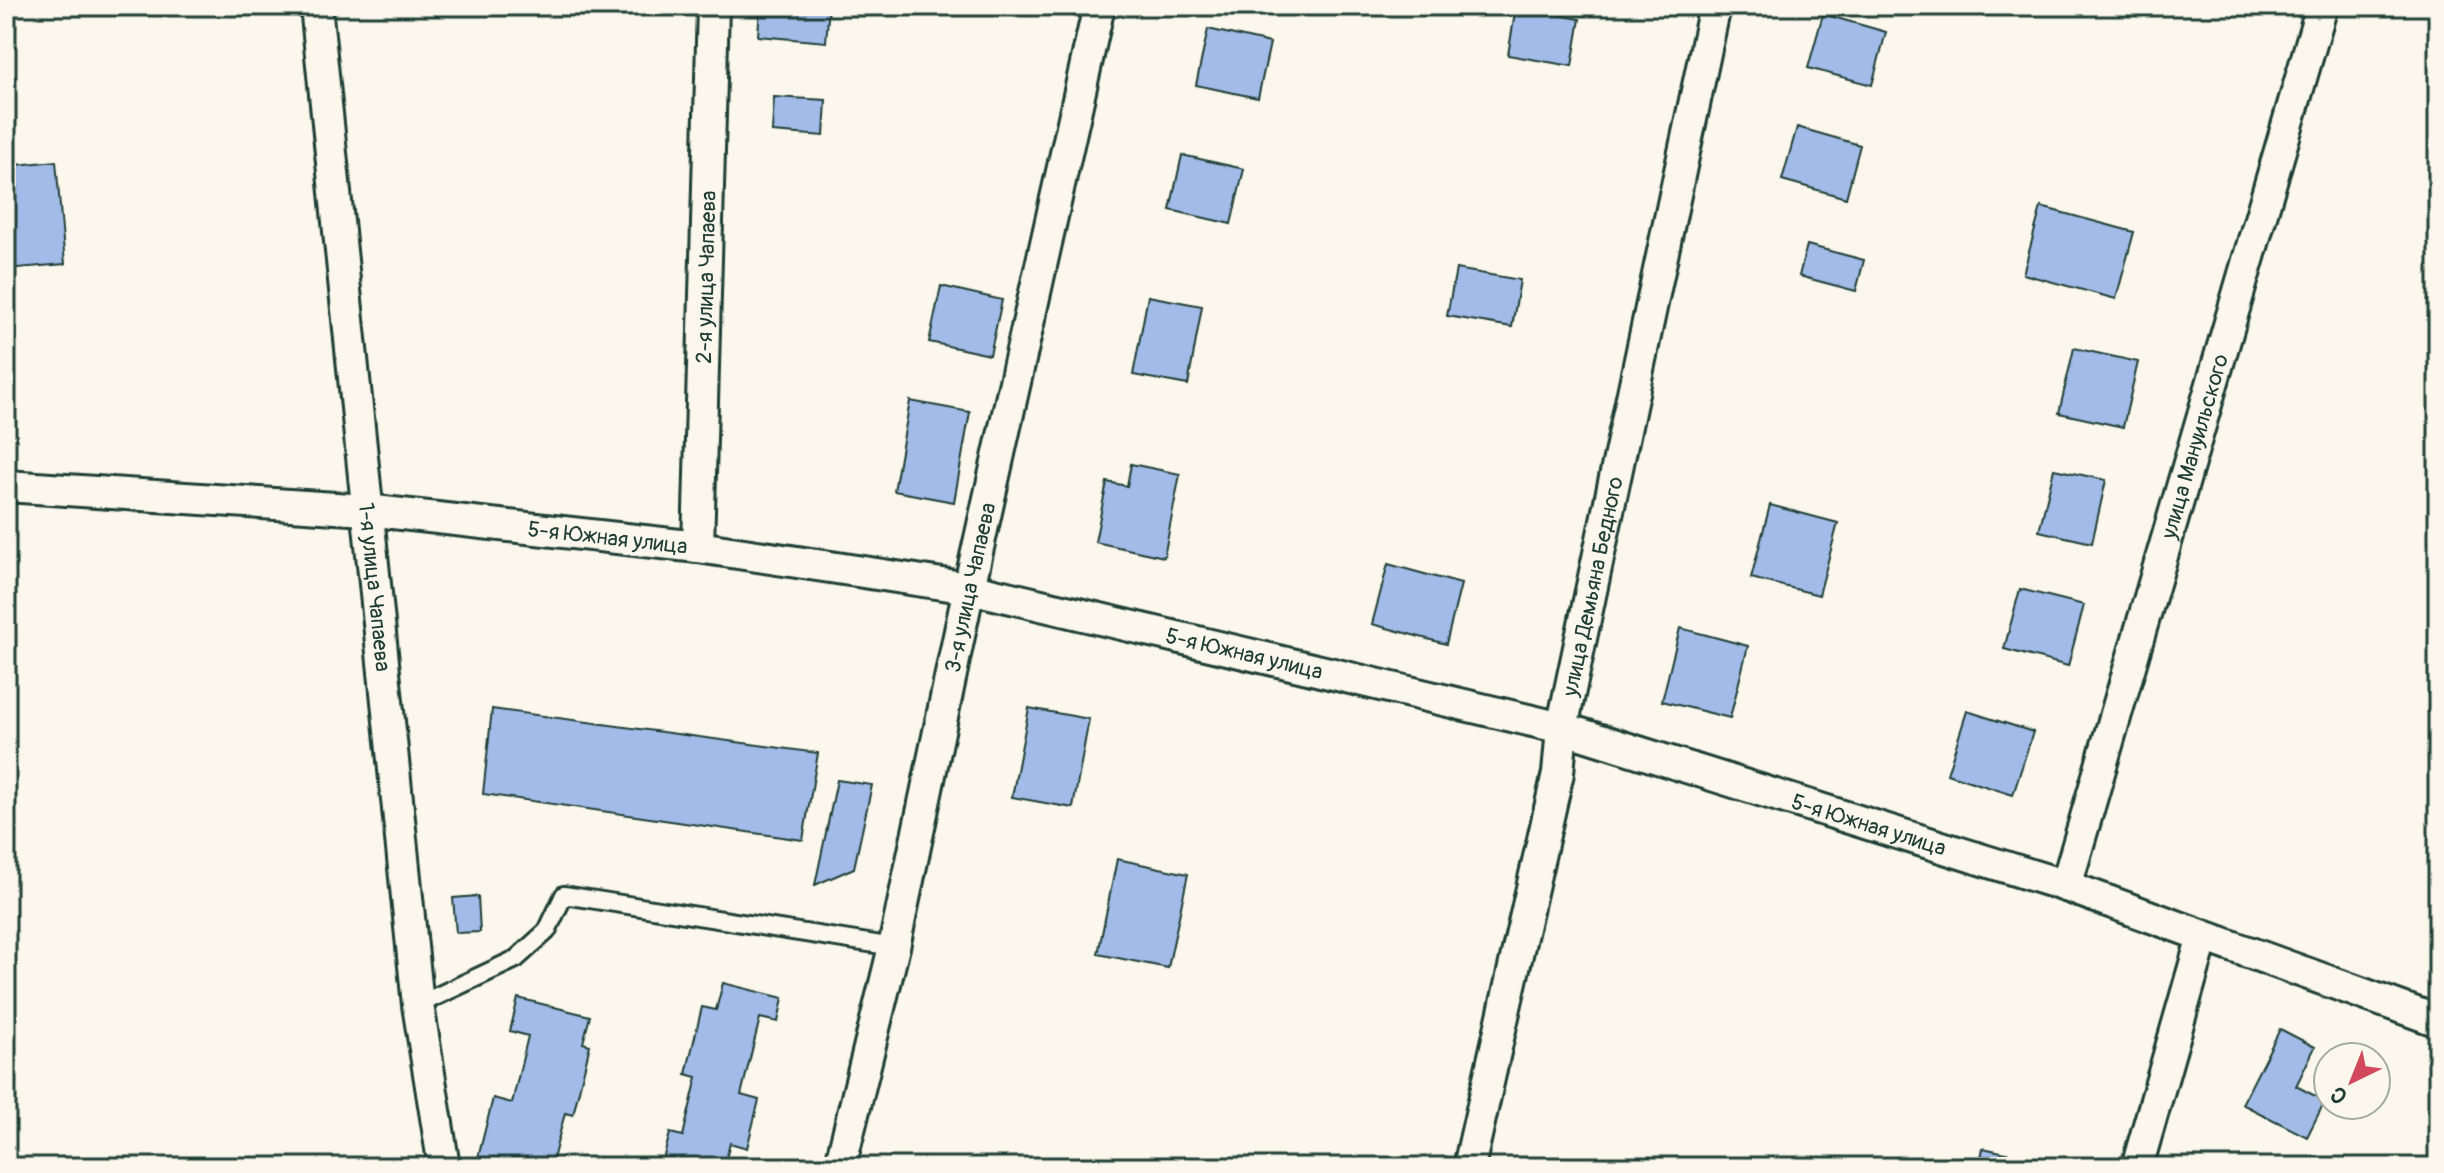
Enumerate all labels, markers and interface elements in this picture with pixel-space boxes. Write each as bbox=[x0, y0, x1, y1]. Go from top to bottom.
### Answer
street label: 2-я улица Чапаева bbox=[690, 190, 723, 364]
street label: улица Мануильского bbox=[2154, 351, 2235, 543]
street label: улица Демьяна Бедного bbox=[1556, 474, 1630, 700]
street label: 3-я улица Чапаева bbox=[939, 500, 1003, 675]
street label: 1-я улица Чапаева bbox=[352, 501, 397, 673]
street label: 5-я Южная улица bbox=[526, 515, 689, 561]
street label: 5-я Южная улица bbox=[1163, 622, 1326, 686]
street label: 5-я Южная улица bbox=[1788, 788, 1950, 863]
north arrow bbox=[2312, 1041, 2392, 1121]
text: С bbox=[2324, 1080, 2354, 1110]

